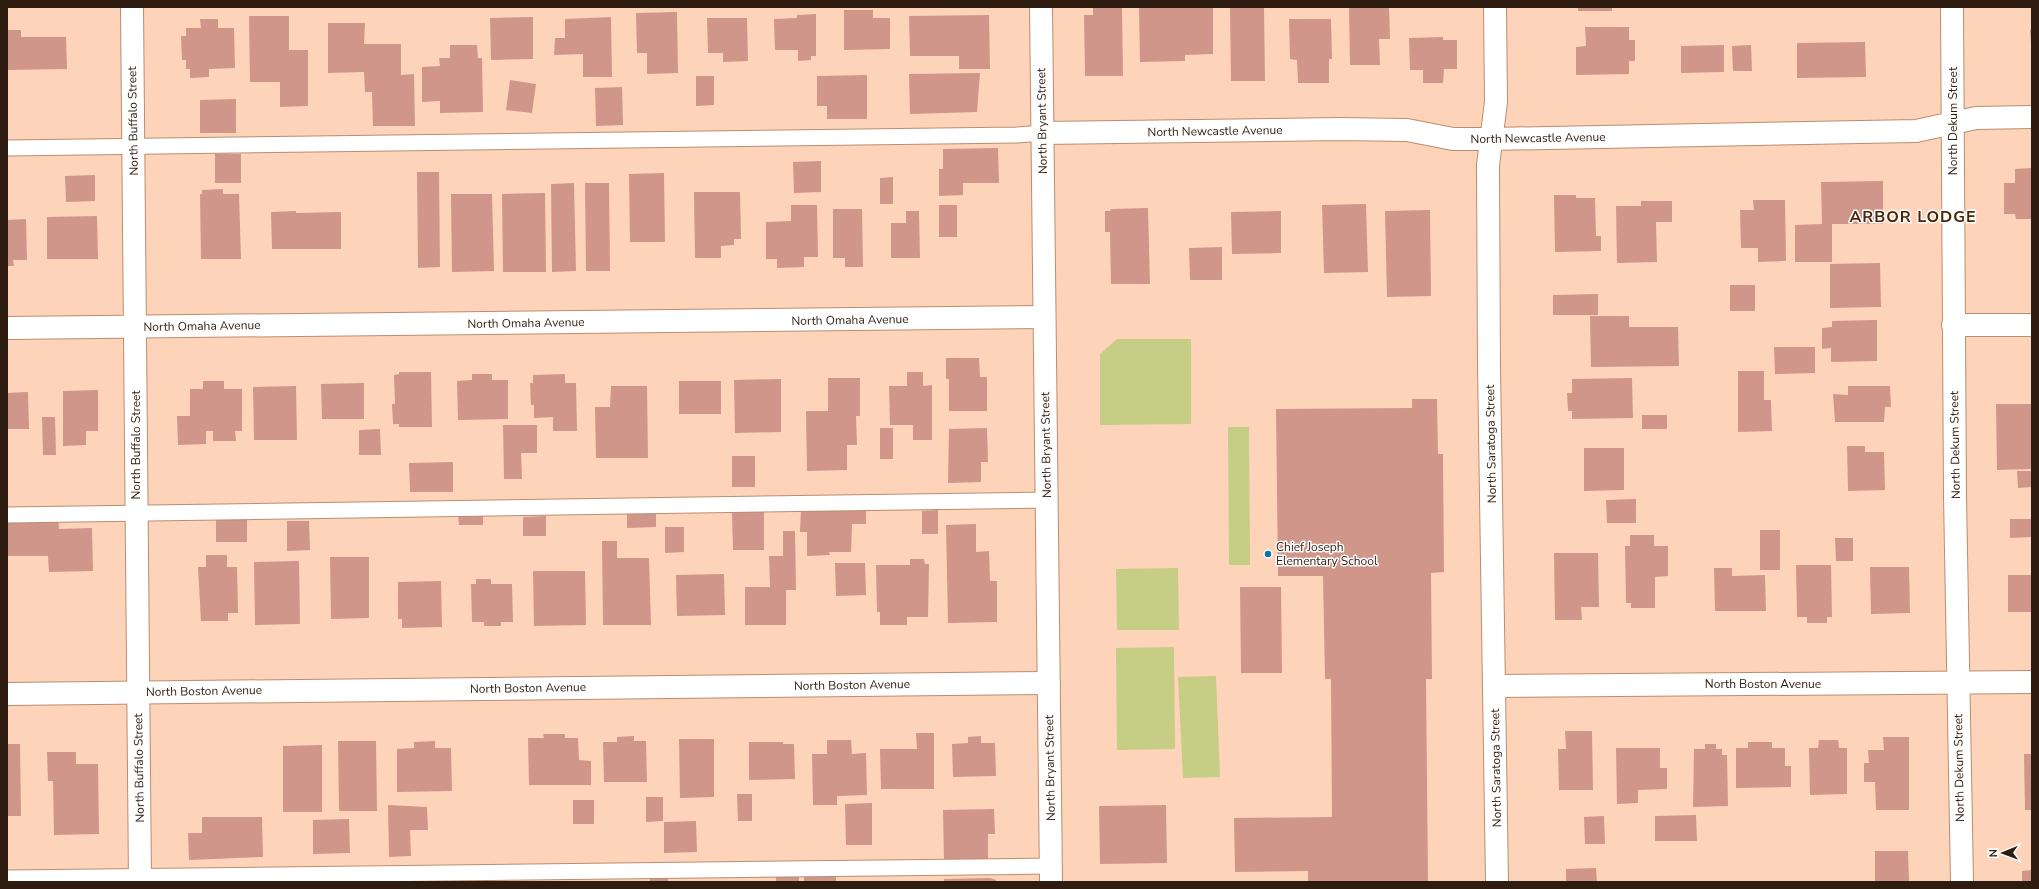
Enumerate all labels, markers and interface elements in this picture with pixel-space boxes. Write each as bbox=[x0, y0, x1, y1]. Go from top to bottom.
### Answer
street label: North Buffalo Street bbox=[124, 65, 142, 176]
street label: North Dekum Street bbox=[1945, 66, 1961, 175]
street label: North Bryant Street bbox=[1033, 67, 1051, 174]
street label: North Newcastle Avenue bbox=[1147, 122, 1283, 140]
street label: North Newcastle Avenue bbox=[1470, 129, 1606, 147]
district label: ARBOR LODGE bbox=[1849, 206, 1977, 228]
street label: North Omaha Avenue bbox=[791, 311, 909, 329]
street label: North Omaha Avenue bbox=[467, 314, 585, 332]
street label: North Omaha Avenue bbox=[143, 317, 261, 335]
street label: North Saratoga Street bbox=[1482, 384, 1500, 503]
street label: North Buffalo Street bbox=[128, 390, 144, 500]
street label: North Dekum Street bbox=[1946, 390, 1964, 499]
street label: North Bryant Street bbox=[1037, 391, 1055, 498]
place label: Chief Joseph Elementary School bbox=[1276, 539, 1378, 569]
marker: Chief Joseph Elementary School bbox=[1263, 549, 1273, 559]
street label: North Boston Avenue bbox=[794, 676, 910, 694]
street label: North Boston Avenue bbox=[1705, 676, 1821, 692]
street label: North Boston Avenue bbox=[470, 679, 586, 697]
street label: North Boston Avenue bbox=[146, 682, 262, 700]
street label: North Saratoga Street bbox=[1487, 708, 1505, 827]
street label: North Buffalo Street bbox=[130, 712, 148, 823]
street label: North Dekum Street bbox=[1950, 713, 1968, 822]
street label: North Bryant Street bbox=[1041, 714, 1059, 821]
north arrow bbox=[1983, 833, 2023, 873]
text: N bbox=[1986, 849, 2001, 857]

